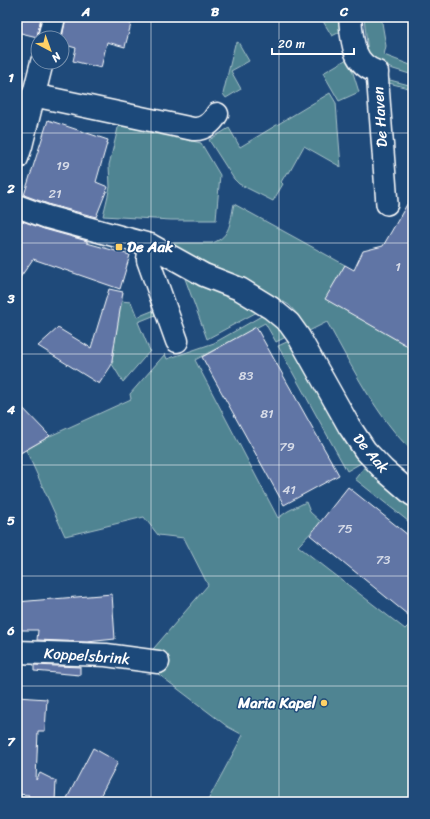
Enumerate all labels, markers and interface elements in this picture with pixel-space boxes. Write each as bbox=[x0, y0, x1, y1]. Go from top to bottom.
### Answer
text: A bbox=[81, 0, 90, 23]
text: B bbox=[211, 0, 220, 23]
text: C bbox=[339, 0, 349, 23]
north arrow bbox=[30, 30, 70, 70]
scale bar bbox=[272, 30, 354, 56]
text: 20 m bbox=[278, 33, 305, 55]
text: N bbox=[47, 47, 66, 67]
text: 1 bbox=[8, 66, 14, 89]
street label: De Haven bbox=[365, 86, 395, 148]
house number: 19 bbox=[56, 154, 70, 177]
text: 2 bbox=[6, 177, 15, 200]
house number: 21 bbox=[48, 182, 62, 205]
place label: De Aak bbox=[127, 234, 174, 260]
marker: De Aak bbox=[114, 242, 124, 252]
house number: 1 bbox=[395, 255, 401, 278]
text: 3 bbox=[6, 287, 15, 310]
house number: 83 bbox=[239, 364, 253, 387]
text: 4 bbox=[6, 398, 16, 421]
house number: 81 bbox=[260, 402, 274, 425]
street label: De Aak bbox=[346, 427, 396, 480]
house number: 79 bbox=[279, 435, 295, 458]
house number: 41 bbox=[282, 478, 296, 501]
text: 5 bbox=[7, 509, 15, 532]
house number: 75 bbox=[337, 517, 353, 540]
house number: 73 bbox=[376, 548, 390, 571]
text: 6 bbox=[6, 619, 15, 642]
street label: Koppelsbrink bbox=[43, 640, 131, 672]
place label: Maria Kapel bbox=[237, 690, 317, 716]
marker: Maria Kapel bbox=[319, 698, 329, 708]
text: 7 bbox=[7, 730, 16, 753]

